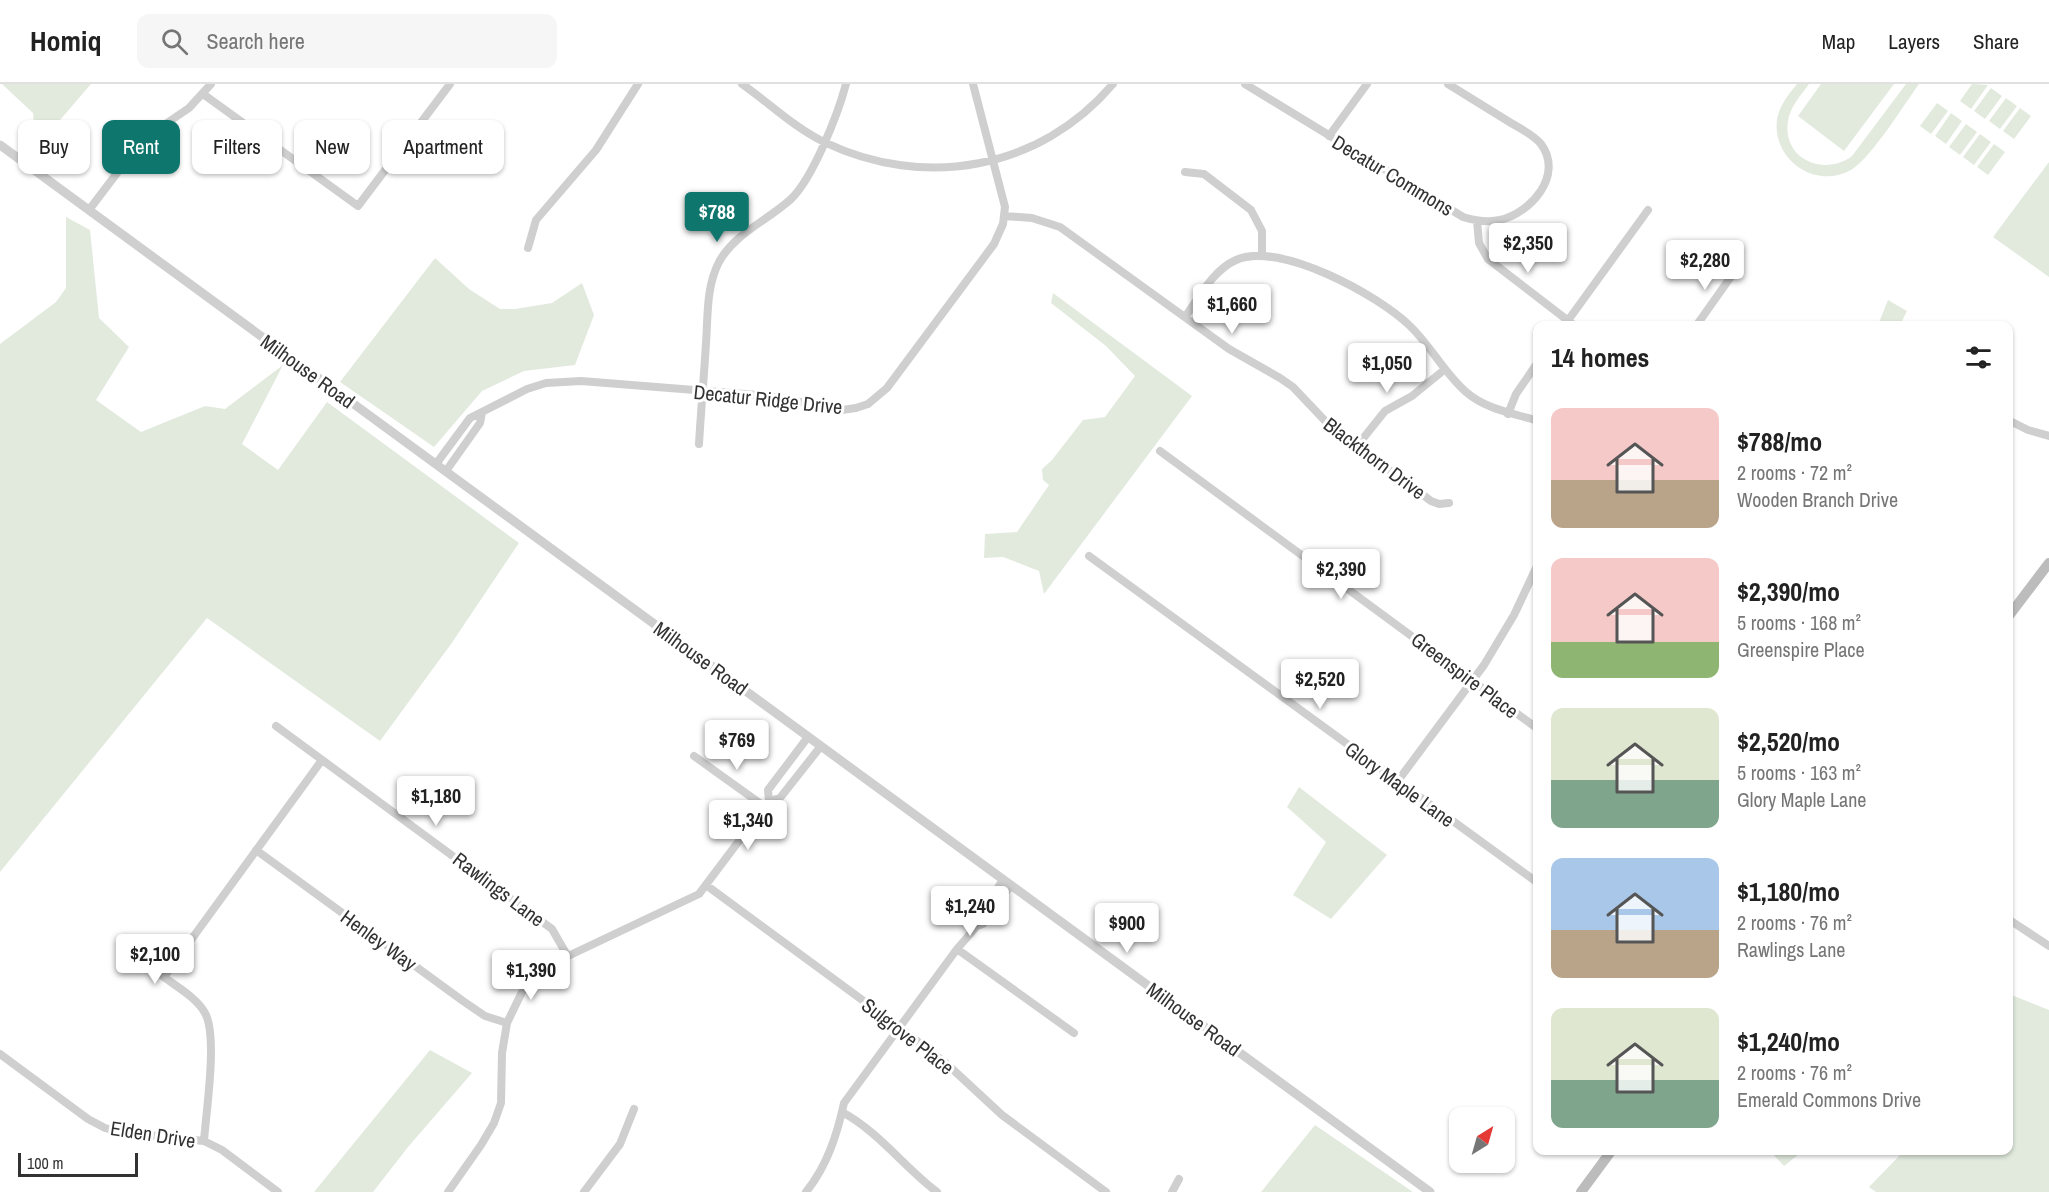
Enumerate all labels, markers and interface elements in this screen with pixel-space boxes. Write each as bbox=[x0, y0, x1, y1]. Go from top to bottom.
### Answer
search box bbox=[137, 14, 557, 68]
text: Homiq bbox=[30, 22, 101, 60]
icon: search bbox=[158, 25, 191, 58]
text: Search here bbox=[206, 26, 305, 56]
text: Map bbox=[1822, 27, 1855, 56]
text: Layers bbox=[1888, 27, 1940, 56]
text: Share bbox=[1973, 27, 2019, 56]
chip: Buy bbox=[18, 120, 90, 174]
chip: Rent bbox=[102, 120, 180, 174]
chip: Filters bbox=[192, 120, 282, 174]
chip: New bbox=[294, 120, 370, 174]
chip: Apartment bbox=[382, 120, 504, 174]
street label: Decatur Commons bbox=[1327, 128, 1459, 222]
pin: $788 bbox=[681, 192, 753, 243]
text: $788 bbox=[699, 198, 735, 225]
pin: $2,350 bbox=[1479, 223, 1577, 274]
text: $2,350 bbox=[1503, 229, 1553, 256]
pin: $2,280 bbox=[1656, 240, 1754, 291]
text: $2,280 bbox=[1680, 246, 1730, 273]
pin: $1,660 bbox=[1183, 284, 1281, 335]
text: $1,660 bbox=[1207, 290, 1257, 317]
street label: Milhouse Road bbox=[255, 328, 361, 414]
text: 14 homes bbox=[1551, 340, 1649, 375]
icon: filters bbox=[1962, 341, 1995, 374]
pin: $1,050 bbox=[1338, 343, 1436, 394]
text: $1,050 bbox=[1362, 349, 1412, 376]
street label: Decatur Ridge Drive bbox=[692, 378, 844, 420]
street label: Blackthorn Drive bbox=[1318, 411, 1432, 505]
text: $788/mo bbox=[1737, 424, 1822, 459]
icon: home bbox=[1599, 432, 1671, 504]
text: 2 rooms · 72 m² bbox=[1737, 459, 1852, 486]
text: Wooden Branch Drive bbox=[1737, 486, 1898, 513]
pin: $2,390 bbox=[1292, 549, 1390, 600]
text: $2,390 bbox=[1316, 555, 1366, 582]
text: $2,390/mo bbox=[1737, 574, 1840, 609]
icon: home bbox=[1599, 582, 1671, 654]
text: 5 rooms · 168 m² bbox=[1737, 609, 1861, 636]
street label: Milhouse Road bbox=[648, 615, 754, 701]
street label: Greenspire Place bbox=[1406, 626, 1524, 724]
text: Greenspire Place bbox=[1737, 636, 1865, 663]
pin: $2,520 bbox=[1271, 659, 1369, 710]
text: $2,520 bbox=[1295, 665, 1345, 692]
pin: $769 bbox=[701, 720, 773, 771]
text: $2,520/mo bbox=[1737, 724, 1840, 759]
text: $769 bbox=[719, 726, 755, 753]
icon: home bbox=[1599, 732, 1671, 804]
street label: Glory Maple Lane bbox=[1340, 735, 1460, 833]
text: 5 rooms · 163 m² bbox=[1737, 759, 1861, 786]
pin: $1,180 bbox=[387, 776, 485, 827]
text: $1,180 bbox=[411, 782, 461, 809]
text: Glory Maple Lane bbox=[1737, 786, 1866, 813]
pin: $1,340 bbox=[699, 800, 797, 851]
text: $1,340 bbox=[723, 806, 773, 833]
street label: Rawlings Lane bbox=[448, 846, 550, 932]
text: $1,180/mo bbox=[1737, 874, 1840, 909]
icon: home bbox=[1599, 882, 1671, 954]
pin: $1,240 bbox=[921, 886, 1019, 937]
text: $1,240 bbox=[945, 892, 995, 919]
street label: Henley Way bbox=[336, 903, 423, 977]
pin: $900 bbox=[1091, 903, 1163, 954]
text: $900 bbox=[1109, 909, 1145, 936]
text: 2 rooms · 76 m² bbox=[1737, 909, 1852, 936]
pin: $2,100 bbox=[106, 934, 204, 985]
text: Rawlings Lane bbox=[1737, 936, 1845, 963]
text: $2,100 bbox=[130, 940, 180, 967]
pin: $1,390 bbox=[482, 950, 580, 1001]
text: $1,390 bbox=[506, 956, 556, 983]
street label: Milhouse Road bbox=[1141, 976, 1247, 1062]
street label: Sulgrove Place bbox=[856, 991, 960, 1081]
text: $1,240/mo bbox=[1737, 1024, 1840, 1059]
icon: home bbox=[1599, 1032, 1671, 1104]
text: 2 rooms · 76 m² bbox=[1737, 1059, 1852, 1086]
text: Emerald Commons Drive bbox=[1737, 1086, 1921, 1113]
north arrow bbox=[1449, 1107, 1515, 1173]
map controls bbox=[1449, 1107, 1515, 1173]
street label: Elden Drive bbox=[109, 1114, 197, 1154]
scale bar bbox=[18, 1150, 138, 1178]
text: 100 m bbox=[27, 1152, 63, 1174]

